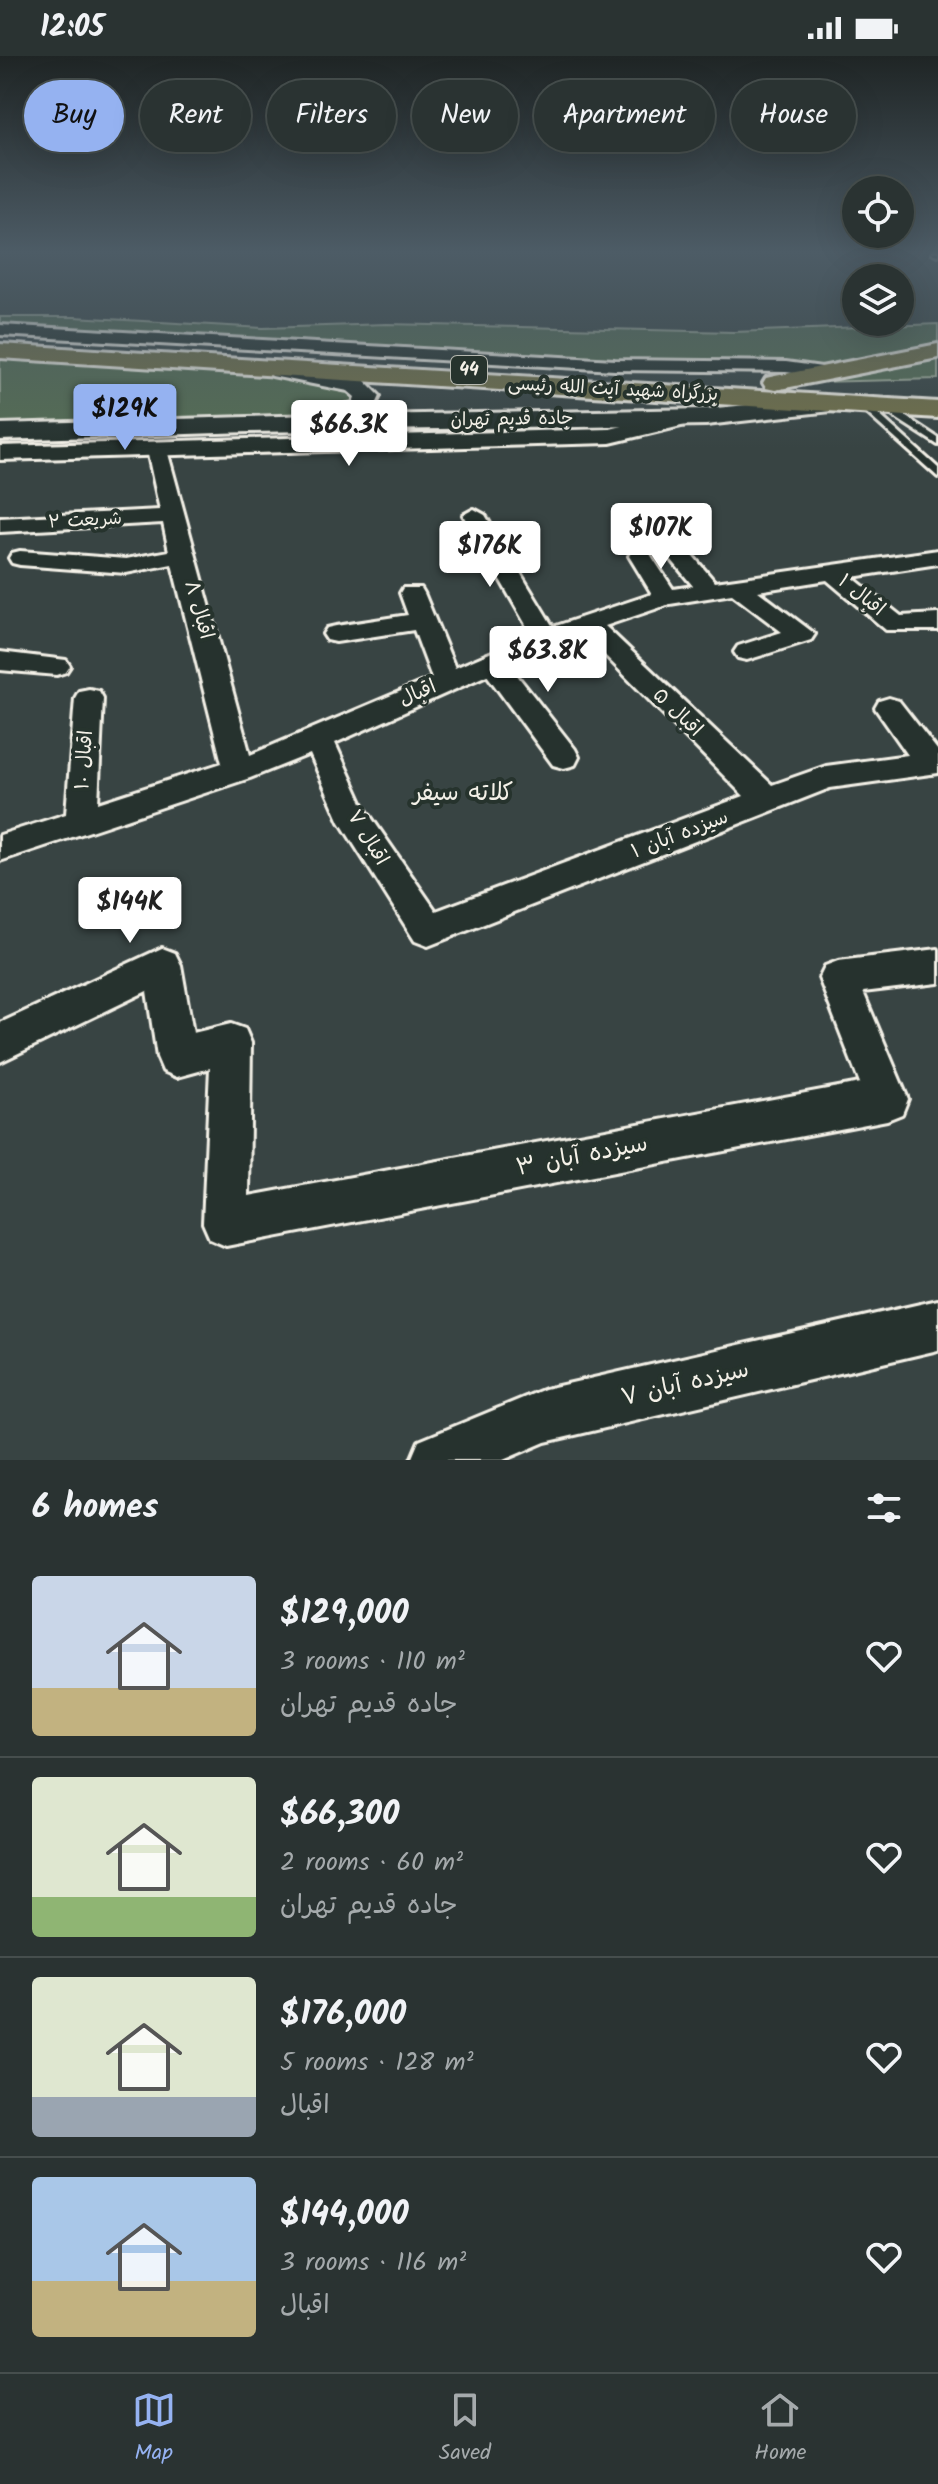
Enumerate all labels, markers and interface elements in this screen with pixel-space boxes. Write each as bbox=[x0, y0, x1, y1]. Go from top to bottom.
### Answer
text: 12:05 bbox=[40, 4, 105, 52]
chip: Buy bbox=[24, 80, 124, 152]
chip: Rent bbox=[140, 80, 251, 152]
chip: Filters bbox=[267, 80, 396, 152]
chip: New bbox=[412, 80, 518, 152]
chip: Apartment bbox=[534, 80, 715, 152]
chip: House bbox=[731, 80, 856, 152]
map controls bbox=[842, 176, 914, 336]
button: locate bbox=[842, 176, 914, 248]
button: layers bbox=[842, 264, 914, 336]
road number: 44 bbox=[451, 356, 487, 384]
street label: بزرگراه شهید آیت الله رئیسی bbox=[507, 370, 719, 410]
pin: $129K bbox=[69, 384, 181, 452]
text: $129K bbox=[91, 389, 159, 431]
pin: $66.3K bbox=[284, 400, 414, 468]
street label: جاده قدیم تهران bbox=[450, 404, 574, 436]
text: $66.3K bbox=[309, 405, 389, 447]
pin: $107K bbox=[605, 503, 717, 571]
street label: شریعت ۲ bbox=[47, 505, 123, 537]
text: $107K bbox=[629, 508, 693, 550]
pin: $176K bbox=[434, 521, 546, 589]
text: $176K bbox=[457, 526, 523, 568]
street label: اقبال ۱ bbox=[830, 567, 892, 625]
street label: اقبال ۸ bbox=[174, 577, 222, 643]
pin: $63.8K bbox=[483, 626, 613, 694]
text: $63.8K bbox=[508, 631, 588, 673]
street label: اقبال bbox=[394, 672, 442, 716]
street label: اقبال ۵ bbox=[644, 681, 710, 745]
street label: اقبال ۱۰ bbox=[67, 729, 103, 791]
district label: کلاته سیفر bbox=[411, 774, 513, 813]
street label: سیزده آبان ۱ bbox=[627, 802, 733, 868]
street label: اقبال ۷ bbox=[338, 804, 396, 872]
pin: $144K bbox=[74, 877, 186, 945]
text: $144K bbox=[96, 882, 164, 924]
street label: سیزده آبان ۳ bbox=[513, 1124, 651, 1188]
street label: سیزده آبان ۷ bbox=[617, 1350, 753, 1418]
text: 6 homes bbox=[32, 1481, 158, 1535]
icon: filters bbox=[862, 1486, 906, 1530]
text: $129,000 bbox=[280, 1587, 409, 1641]
icon: home bbox=[96, 1608, 192, 1704]
icon: heart bbox=[862, 1634, 906, 1678]
text: 3 rooms · 110 m² bbox=[280, 1641, 465, 1683]
text: جاده قدیم تهران bbox=[280, 1684, 458, 1726]
text: $66,300 bbox=[280, 1788, 399, 1842]
icon: home bbox=[96, 1809, 192, 1905]
icon: heart bbox=[862, 1835, 906, 1879]
text: 2 rooms · 60 m² bbox=[280, 1842, 463, 1884]
text: جاده قدیم تهران bbox=[280, 1885, 458, 1927]
text: $176,000 bbox=[280, 1988, 406, 2042]
icon: home bbox=[96, 2009, 192, 2105]
icon: heart bbox=[862, 2035, 906, 2079]
text: 5 rooms · 128 m² bbox=[280, 2042, 473, 2084]
text: اقبال bbox=[280, 2085, 330, 2127]
text: $144,000 bbox=[280, 2188, 409, 2242]
icon: home bbox=[96, 2209, 192, 2305]
icon: heart bbox=[862, 2235, 906, 2279]
text: 3 rooms · 116 m² bbox=[280, 2242, 466, 2284]
text: اقبال bbox=[280, 2285, 330, 2327]
tab: Map bbox=[132, 2388, 176, 2471]
tab: Saved bbox=[439, 2388, 491, 2471]
tab: Home bbox=[754, 2388, 806, 2471]

